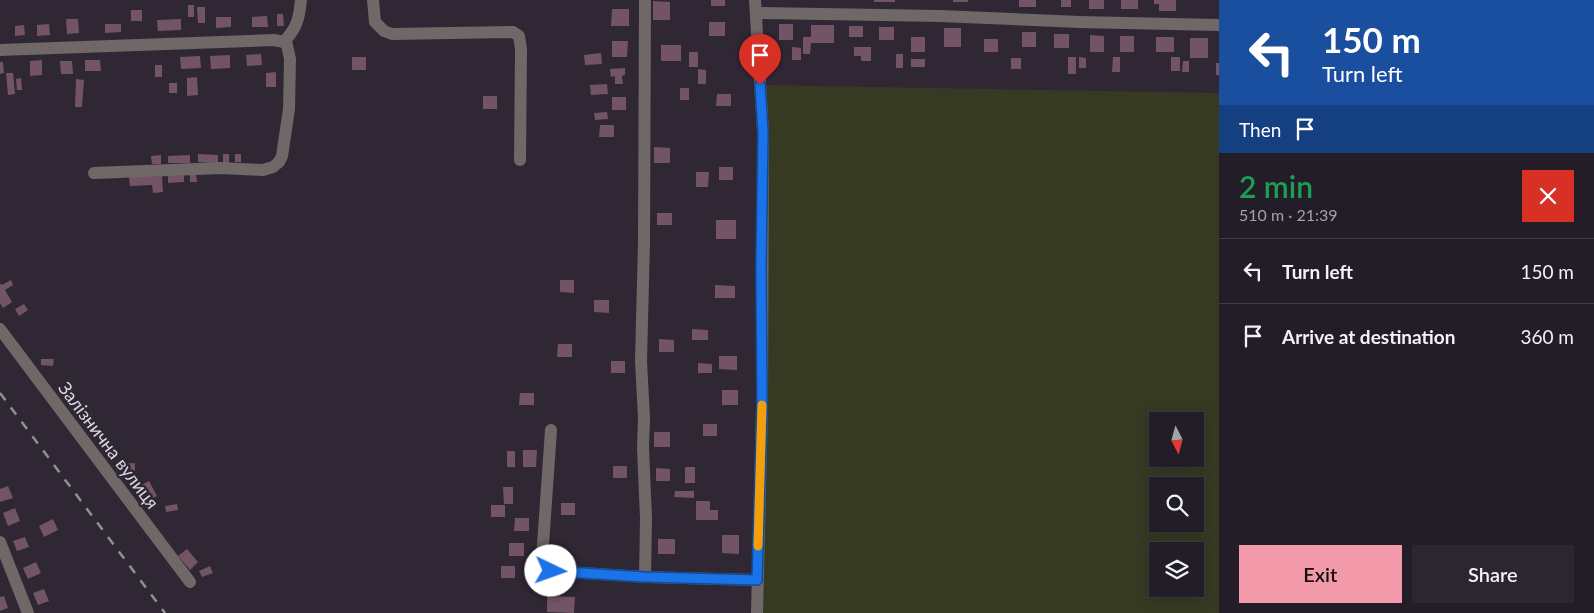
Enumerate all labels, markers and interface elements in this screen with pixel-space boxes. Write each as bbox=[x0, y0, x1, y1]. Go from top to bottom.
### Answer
text: 150 m bbox=[1322, 18, 1421, 60]
icon: left bbox=[1239, 20, 1304, 85]
pin bbox=[739, 34, 781, 85]
icon: arrive bbox=[746, 41, 774, 69]
text: Turn left bbox=[1322, 60, 1403, 87]
icon: arrive bbox=[1291, 115, 1319, 143]
text: Then bbox=[1239, 118, 1281, 141]
text: 2 min bbox=[1239, 168, 1313, 204]
button: close bbox=[1522, 170, 1574, 222]
text: 510 m · 21:39 bbox=[1239, 205, 1338, 224]
icon: left bbox=[1239, 257, 1267, 285]
text: Turn left bbox=[1282, 260, 1353, 283]
text: 150 m bbox=[1520, 260, 1574, 283]
icon: arrive bbox=[1239, 322, 1267, 350]
text: Arrive at destination bbox=[1282, 325, 1455, 348]
text: 360 m bbox=[1520, 325, 1574, 348]
street label: Залізнична вулиця bbox=[54, 377, 164, 513]
north arrow bbox=[1149, 412, 1204, 468]
map controls bbox=[1149, 412, 1204, 597]
button: search bbox=[1149, 477, 1204, 532]
button: layers bbox=[1149, 542, 1204, 597]
position arrow bbox=[524, 544, 576, 596]
button: Exit bbox=[1239, 545, 1402, 603]
button: Share bbox=[1412, 545, 1574, 603]

